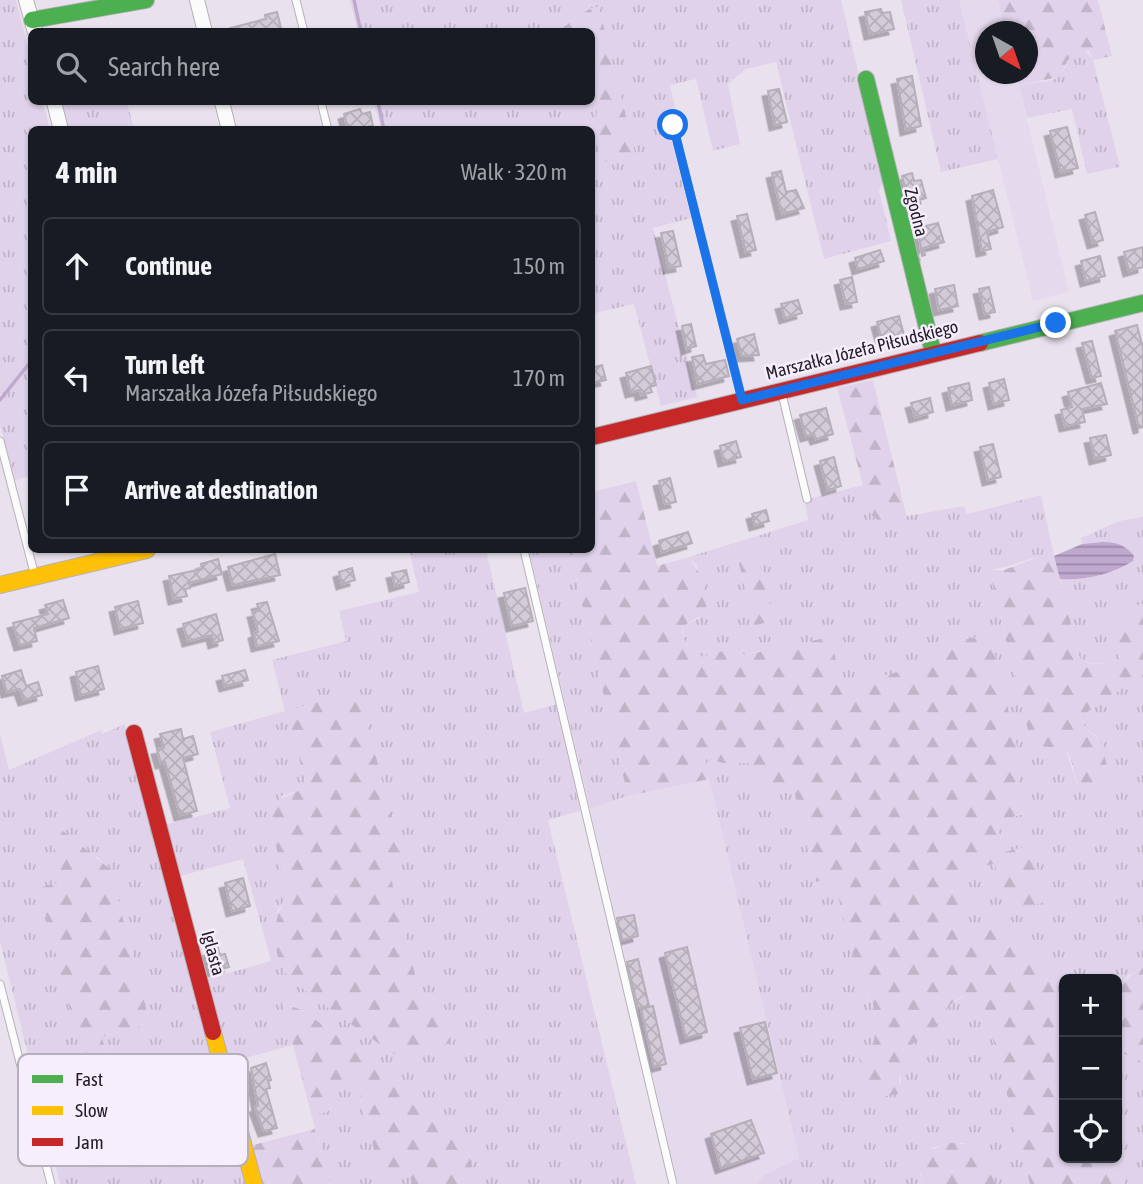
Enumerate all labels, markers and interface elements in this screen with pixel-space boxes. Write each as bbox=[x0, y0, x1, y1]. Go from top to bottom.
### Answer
north arrow bbox=[975, 21, 1038, 84]
search box bbox=[28, 28, 595, 105]
icon: search bbox=[52, 48, 90, 86]
text: Search here bbox=[108, 52, 220, 82]
route start bbox=[657, 109, 688, 140]
text: 4 min bbox=[56, 155, 117, 189]
text: Walk · 320 m bbox=[461, 159, 567, 185]
street label: Zgodna bbox=[900, 185, 933, 238]
icon: ahead bbox=[58, 247, 96, 285]
text: Continue bbox=[125, 251, 212, 281]
text: 150 m bbox=[513, 253, 565, 279]
route end bbox=[1040, 307, 1071, 338]
street label: Marszałka Józefa Piłsudskiego bbox=[763, 315, 960, 384]
text: Turn left bbox=[125, 350, 205, 380]
icon: left bbox=[58, 359, 96, 397]
text: 170 m bbox=[513, 365, 565, 391]
text: Marszałka Józefa Piłsudskiego bbox=[125, 380, 378, 406]
icon: arrive bbox=[58, 471, 96, 509]
text: Arrive at destination bbox=[125, 475, 318, 505]
street label: Iglasta bbox=[197, 928, 229, 978]
map controls bbox=[1059, 974, 1122, 1163]
button: + bbox=[1059, 974, 1122, 1037]
button: − bbox=[1059, 1037, 1122, 1100]
legend bbox=[18, 1054, 248, 1166]
text: Fast bbox=[75, 1068, 103, 1090]
text: Slow bbox=[75, 1099, 109, 1121]
button: locate bbox=[1059, 1100, 1122, 1163]
text: Jam bbox=[75, 1131, 104, 1153]

